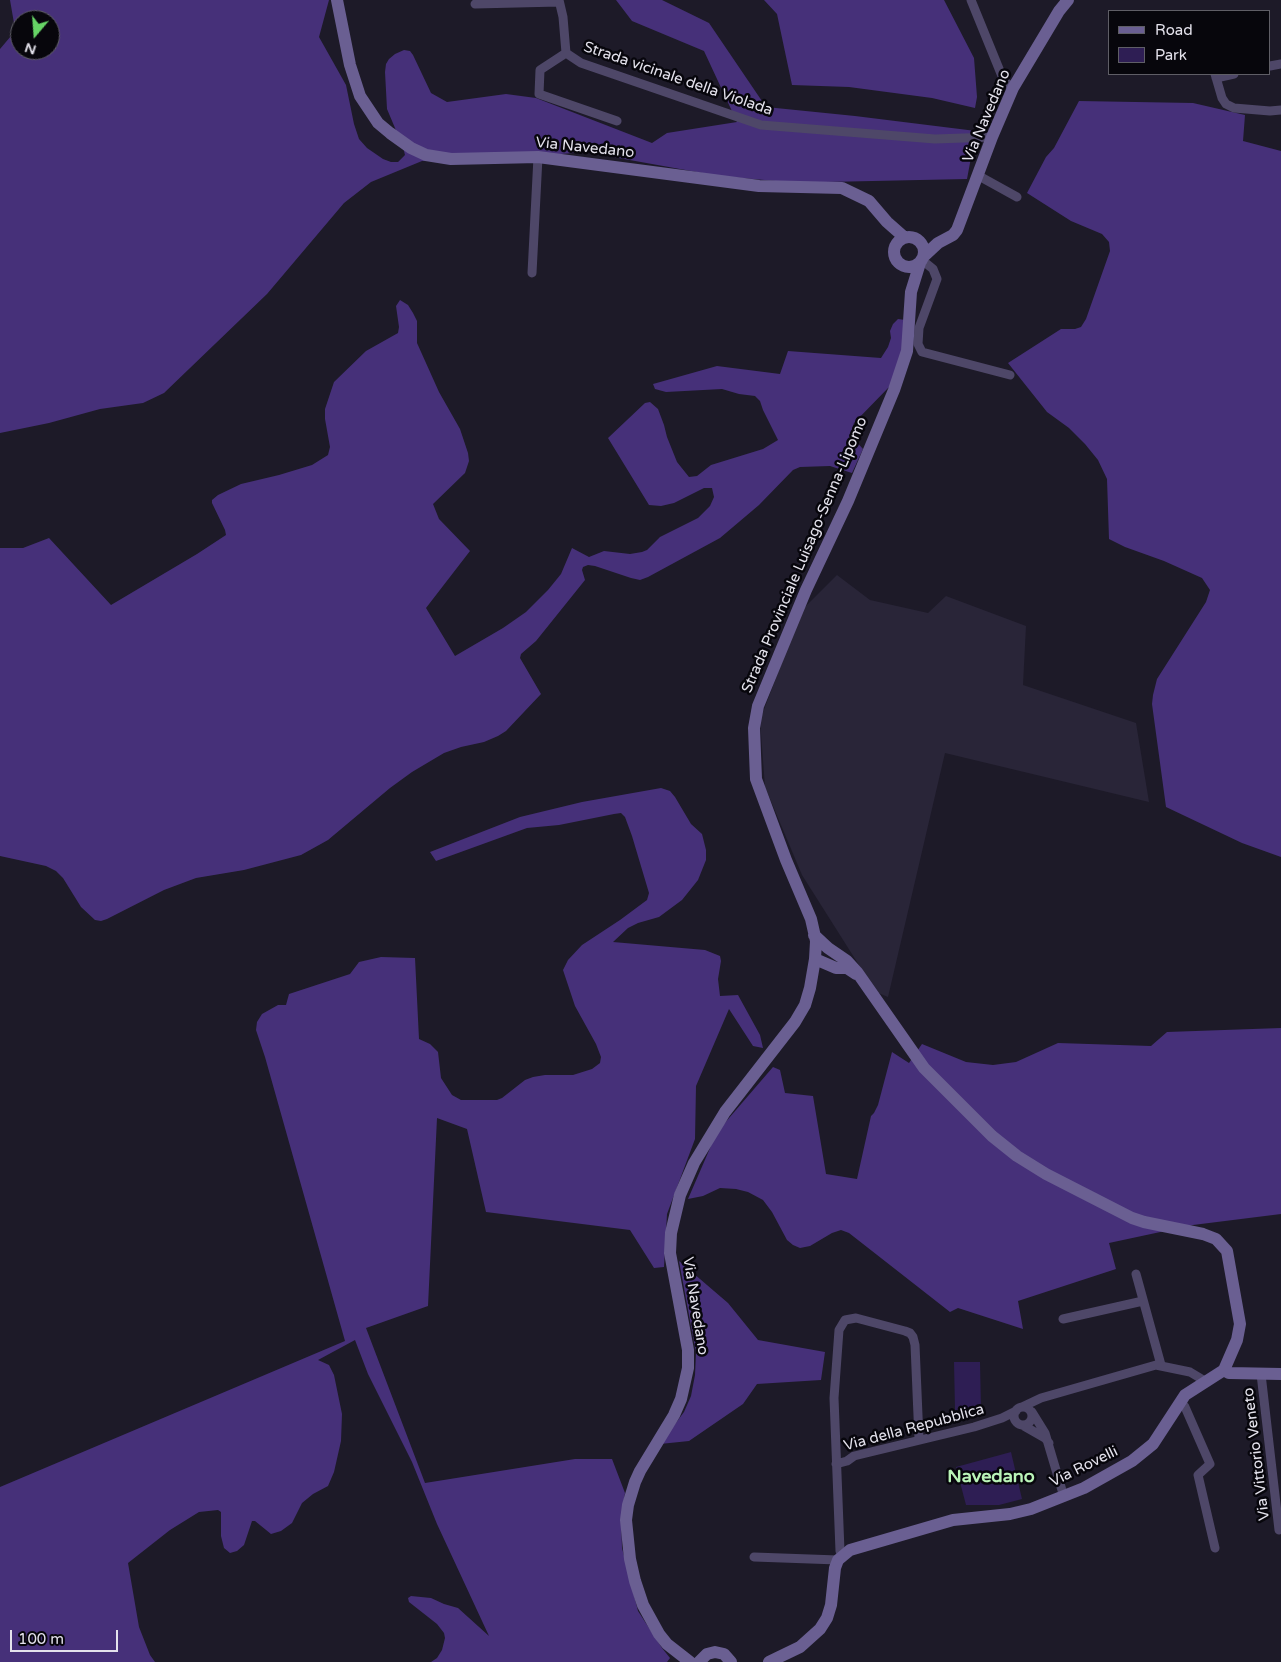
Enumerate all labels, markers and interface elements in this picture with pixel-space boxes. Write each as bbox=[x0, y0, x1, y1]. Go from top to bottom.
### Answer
north arrow bbox=[10, 10, 60, 60]
legend bbox=[1108, 10, 1271, 75]
text: Road bbox=[1155, 21, 1193, 39]
street label: Strada vicinale della Violada bbox=[581, 38, 775, 120]
text: N bbox=[23, 39, 38, 59]
text: Park bbox=[1155, 46, 1187, 64]
street label: Via Navedano bbox=[959, 67, 1015, 165]
street label: Via Navedano bbox=[535, 134, 635, 162]
street label: Strada Provinciale Luisago-Senna-Lipomo bbox=[738, 414, 872, 696]
street label: Via Navedano bbox=[678, 1256, 712, 1356]
street label: Via Vittorio Veneto bbox=[1240, 1387, 1274, 1521]
street label: Via della Repubblica bbox=[842, 1401, 986, 1455]
street label: Via Rovelli bbox=[1047, 1443, 1121, 1491]
district label: Navedano bbox=[947, 1466, 1035, 1488]
scale bar bbox=[12, 1620, 120, 1652]
text: 100 m bbox=[18, 1630, 64, 1648]

